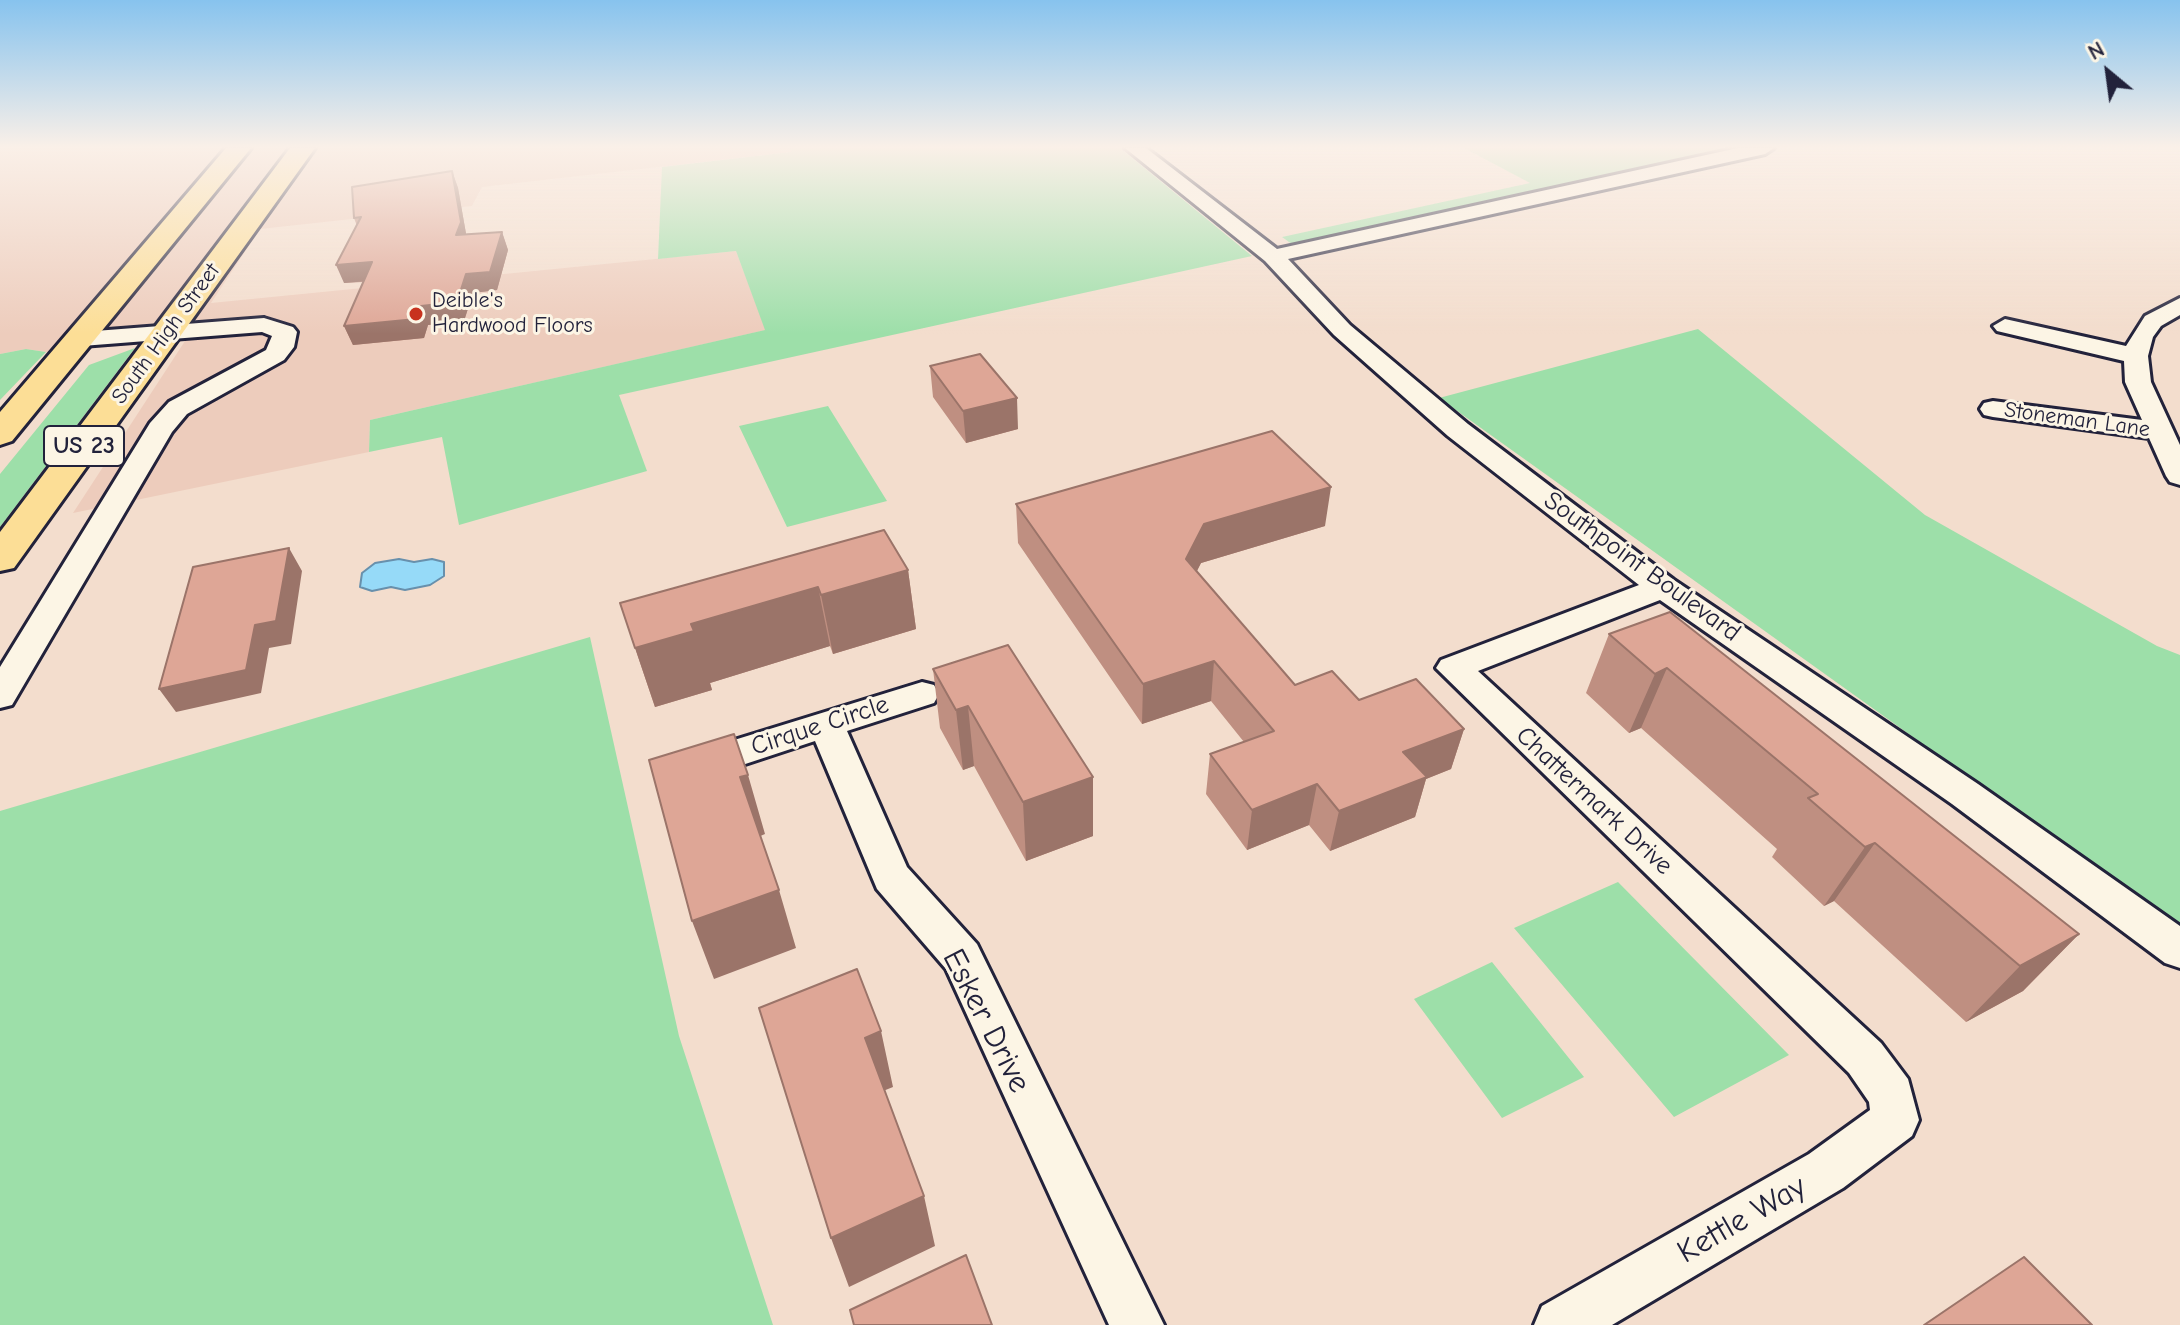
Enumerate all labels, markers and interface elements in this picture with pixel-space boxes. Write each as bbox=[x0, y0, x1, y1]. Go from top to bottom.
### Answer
north arrow bbox=[2068, 32, 2148, 112]
text: N bbox=[2084, 36, 2109, 66]
street label: South High Street bbox=[106, 259, 226, 409]
place label: Deible's Hardwood Floors bbox=[432, 288, 593, 340]
marker: Deible's Hardwood Floors bbox=[407, 305, 425, 323]
street label: Stoneman Lane bbox=[2002, 397, 2152, 443]
road number: US 23 bbox=[44, 426, 124, 466]
street label: Southpoint Boulevard bbox=[1537, 485, 1747, 649]
street label: Cirque Circle bbox=[747, 689, 893, 763]
street label: Chattermark Drive bbox=[1509, 720, 1679, 882]
street label: Esker Drive bbox=[934, 943, 1038, 1099]
street label: Kettle Way bbox=[1671, 1168, 1813, 1272]

